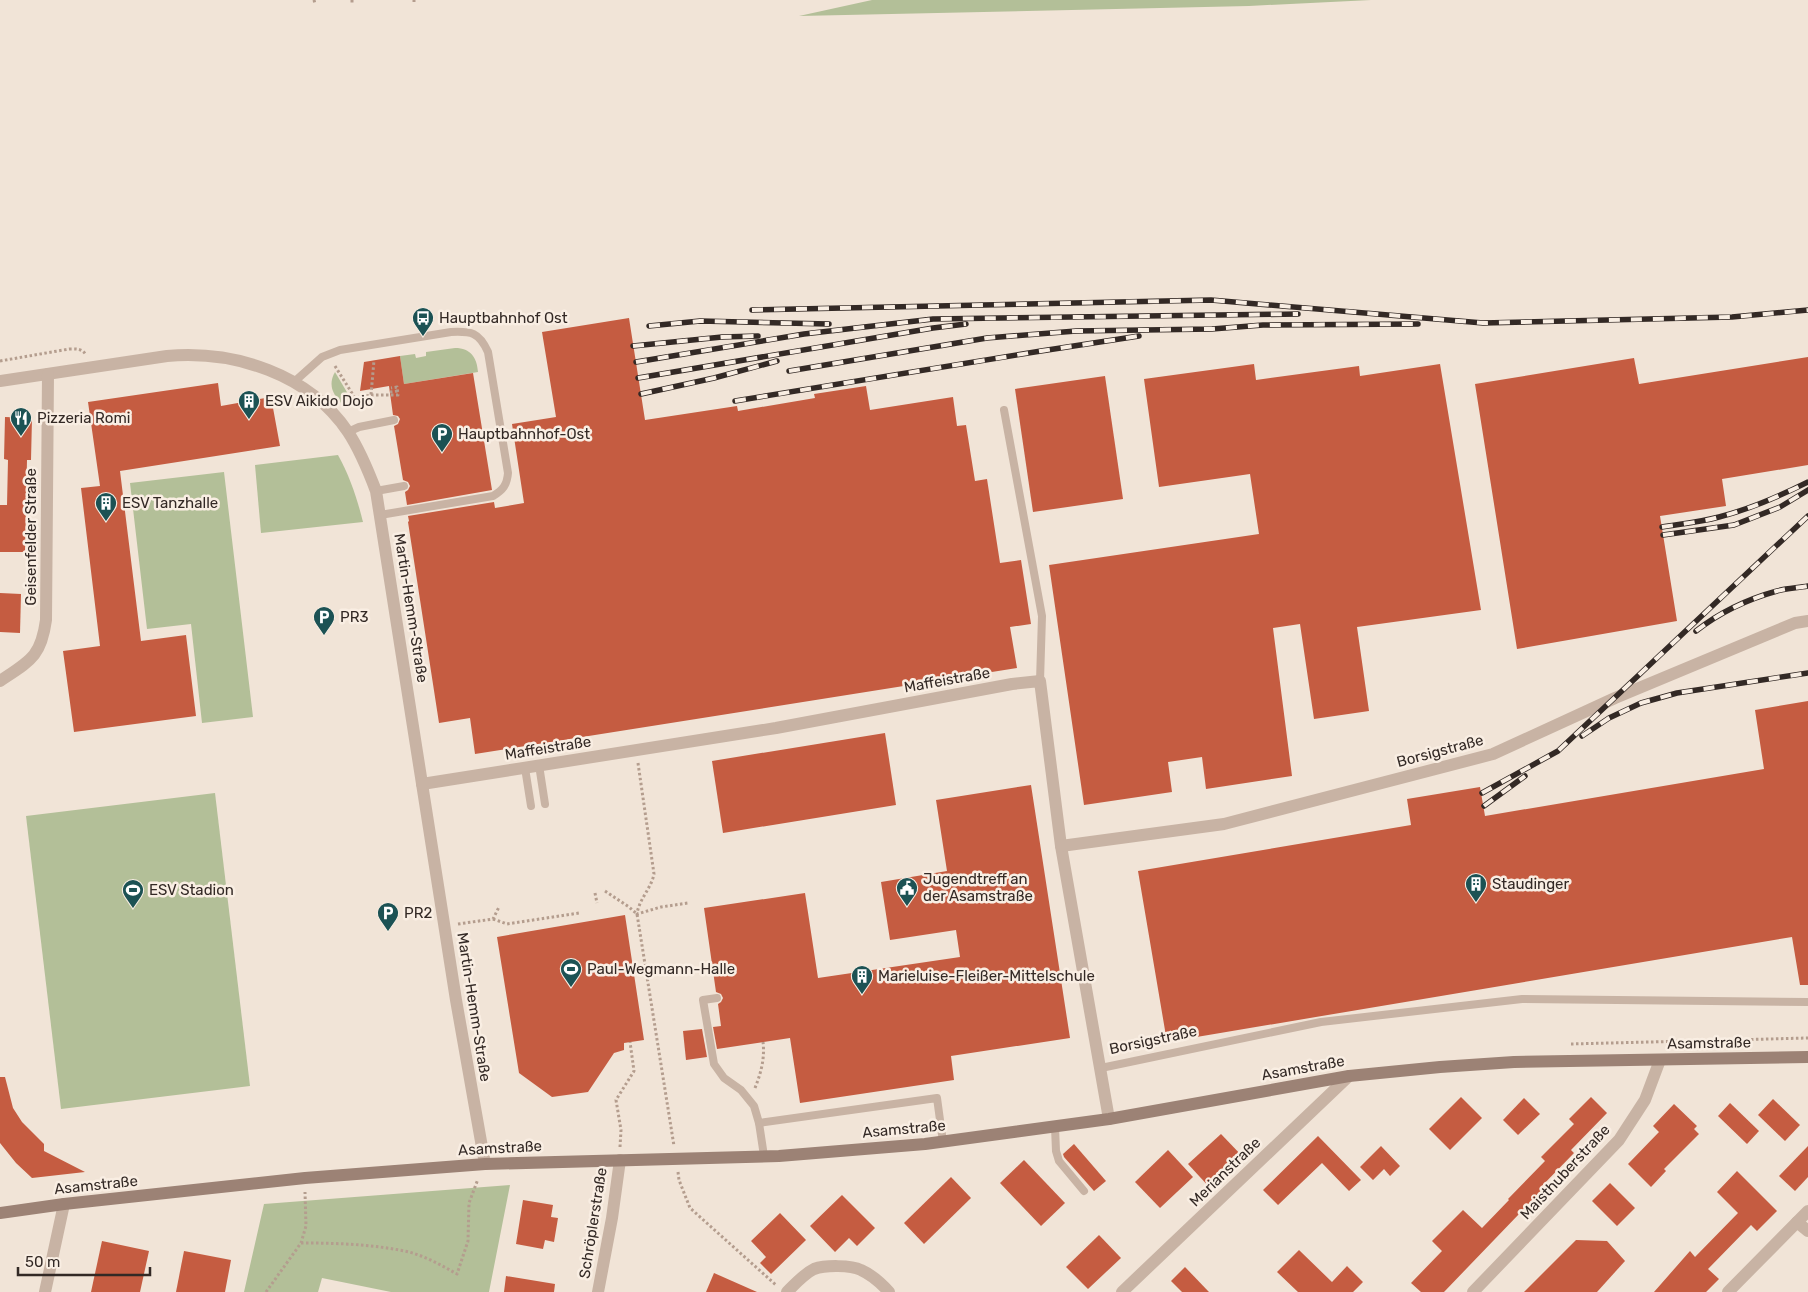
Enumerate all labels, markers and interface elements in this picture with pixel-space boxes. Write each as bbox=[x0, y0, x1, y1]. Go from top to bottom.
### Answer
bus stop icon: Hauptbahnhof Ost bbox=[411, 306, 435, 337]
place label: Hauptbahnhof Ost bbox=[439, 309, 568, 327]
building icon: ESV Aikido Dojo bbox=[237, 389, 261, 420]
place label: ESV Aikido Dojo bbox=[265, 392, 373, 410]
restaurant icon: Pizzeria Romi bbox=[9, 406, 33, 437]
place label: Pizzeria Romi bbox=[37, 409, 130, 427]
parking icon: Hauptbahnhof-Ost bbox=[430, 422, 454, 453]
place label: Hauptbahnhof-Ost bbox=[458, 425, 590, 443]
street label: Geisenfelder Straße bbox=[22, 468, 40, 606]
building icon: ESV Tanzhalle bbox=[94, 491, 118, 522]
place label: ESV Tanzhalle bbox=[122, 494, 218, 512]
street label: Martin-Hemm-Straße bbox=[390, 532, 432, 684]
parking icon: PR3 bbox=[312, 605, 336, 636]
place label: PR3 bbox=[340, 608, 368, 626]
street label: Maffeistraße bbox=[903, 664, 991, 696]
street label: Borsigstraße bbox=[1395, 731, 1485, 771]
street label: Maffeistraße bbox=[504, 732, 592, 764]
place label: Jugendtreff an der Asamstraße bbox=[923, 870, 1033, 905]
building icon: Staudinger bbox=[1464, 872, 1488, 903]
place label: Staudinger bbox=[1492, 875, 1570, 893]
public building icon: Jugendtreff an der Asamstraße bbox=[895, 876, 919, 907]
sports icon: ESV Stadion bbox=[121, 878, 145, 909]
place label: ESV Stadion bbox=[149, 881, 234, 899]
parking icon: PR2 bbox=[376, 901, 400, 932]
place label: PR2 bbox=[404, 904, 432, 922]
street label: Martin-Hemm-Straße bbox=[453, 931, 495, 1083]
sports icon: Paul-Wegmann-Halle bbox=[559, 957, 583, 988]
place label: Paul-Wegmann-Halle bbox=[587, 960, 735, 978]
building icon: Marieluise-Fleißer-Mittelschule bbox=[850, 964, 874, 995]
place label: Marieluise-Fleißer-Mittelschule bbox=[878, 967, 1095, 985]
street label: Borsigstraße bbox=[1108, 1022, 1198, 1058]
street label: Asamstraße bbox=[1667, 1033, 1751, 1053]
street label: Asamstraße bbox=[1260, 1052, 1346, 1084]
street label: Asamstraße bbox=[861, 1116, 947, 1142]
street label: Maisthuberstraße bbox=[1516, 1121, 1614, 1223]
street label: Merianstraße bbox=[1186, 1134, 1264, 1210]
street label: Asamstraße bbox=[458, 1137, 542, 1159]
street label: Schröplerstraße bbox=[575, 1166, 611, 1280]
street label: Asamstraße bbox=[53, 1172, 139, 1198]
scale bar bbox=[18, 1244, 150, 1276]
text: 50 m bbox=[25, 1253, 60, 1271]

